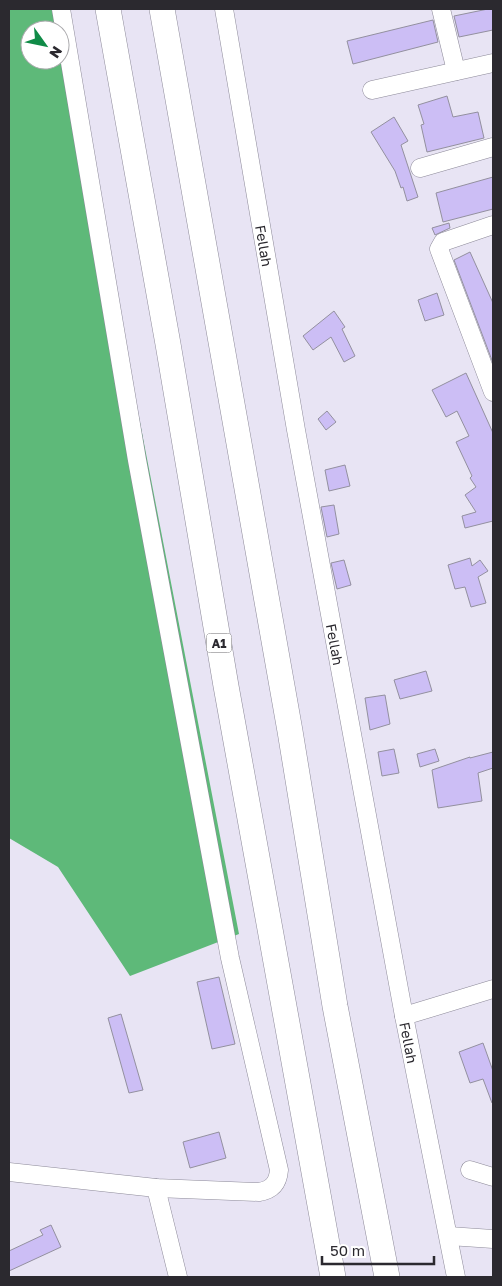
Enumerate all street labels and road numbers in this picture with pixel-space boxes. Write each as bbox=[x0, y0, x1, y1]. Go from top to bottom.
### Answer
street label: Fellah bbox=[253, 224, 276, 268]
street label: Fellah bbox=[323, 622, 348, 666]
road number: A1 bbox=[206, 634, 232, 652]
street label: Fellah bbox=[397, 1020, 422, 1065]

